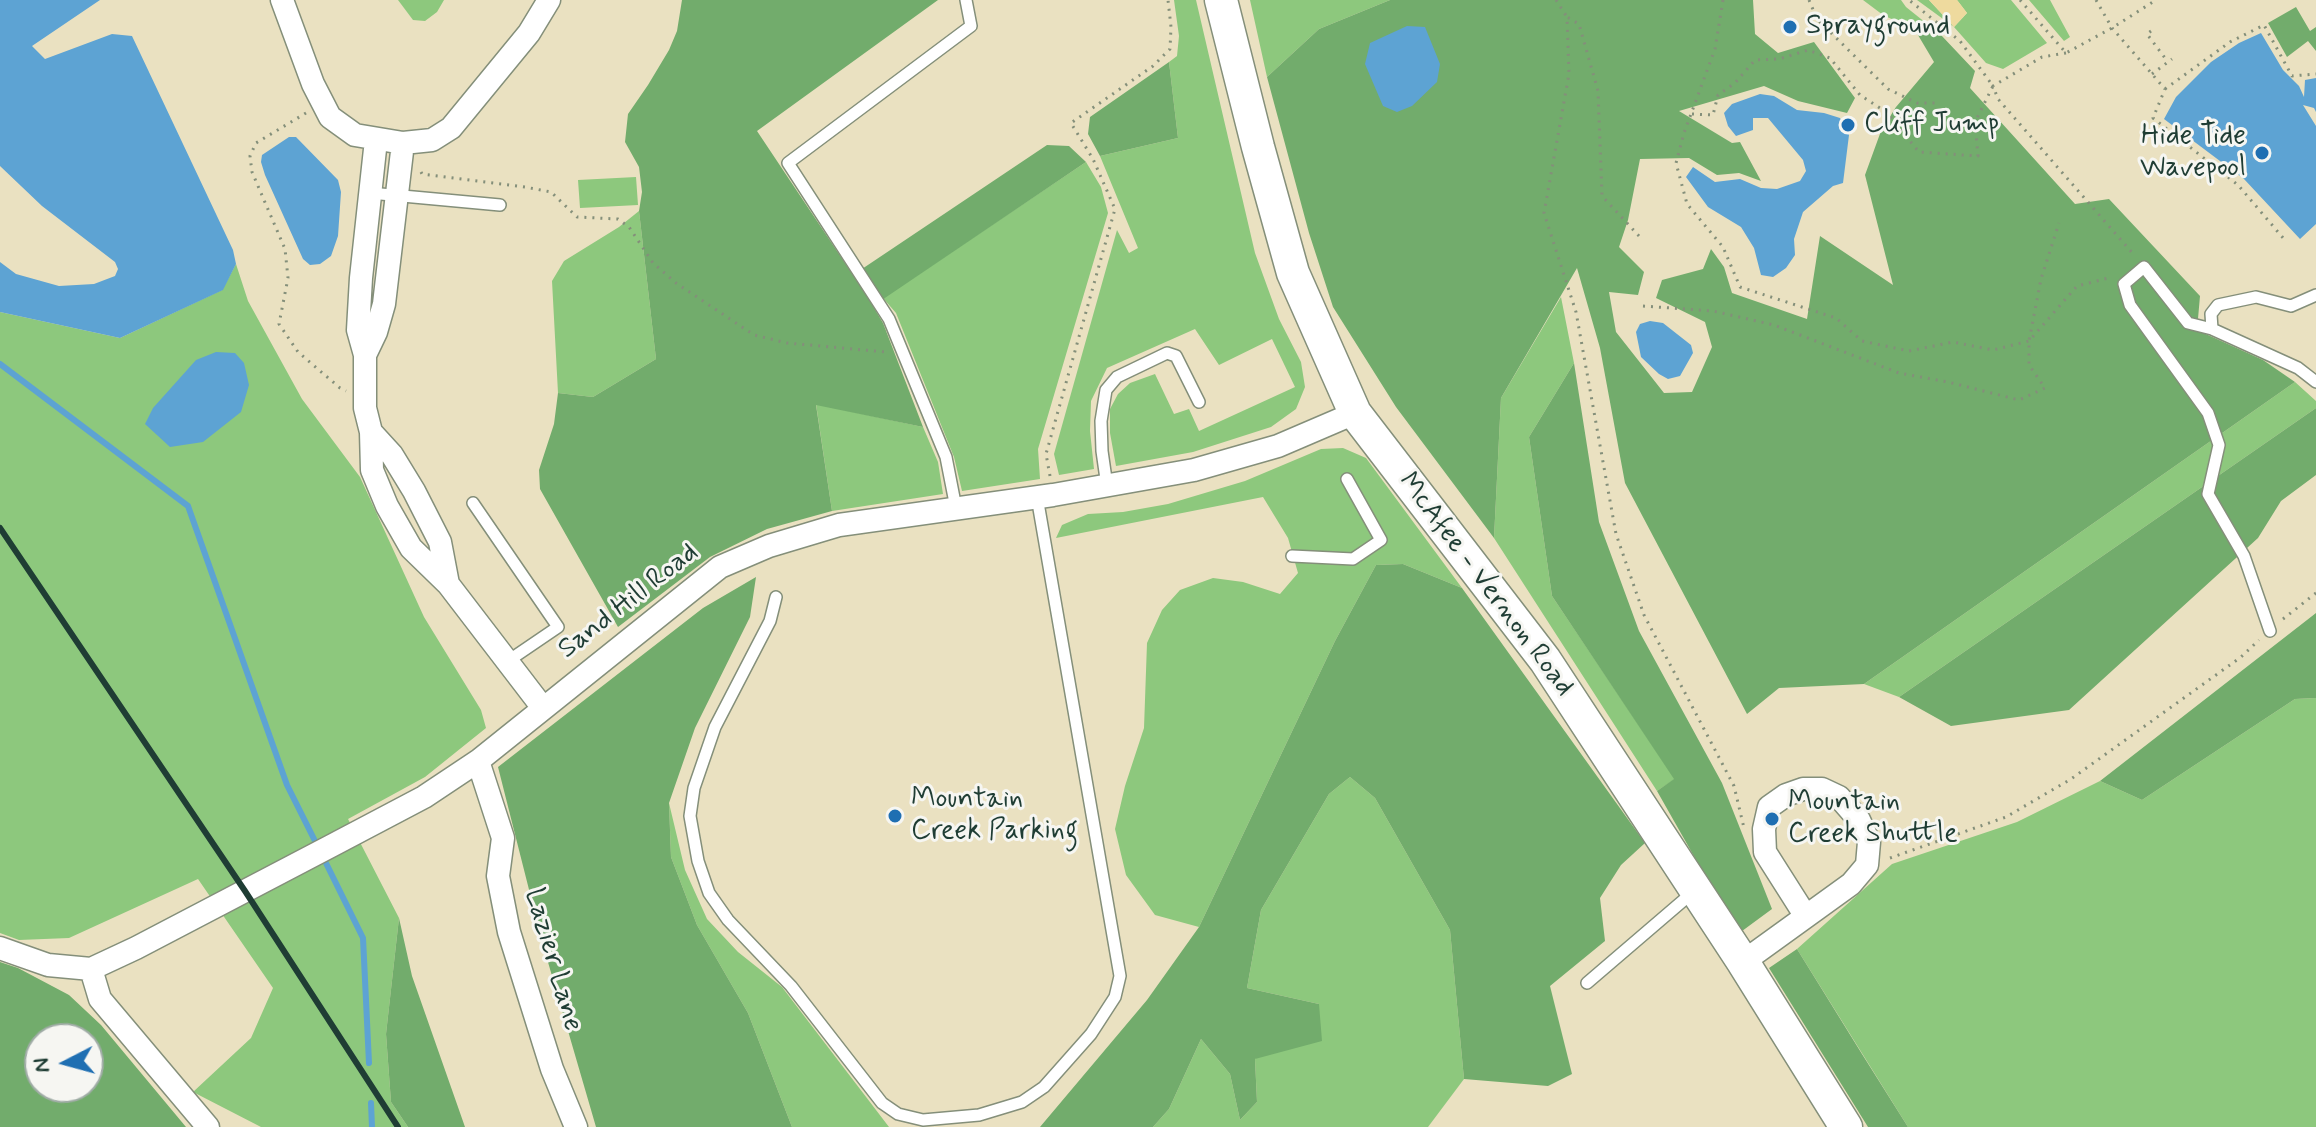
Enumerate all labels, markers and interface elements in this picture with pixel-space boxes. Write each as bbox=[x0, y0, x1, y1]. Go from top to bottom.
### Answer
place label: Sprayground bbox=[1806, 10, 1950, 44]
marker: Sprayground bbox=[1781, 18, 1799, 36]
place label: Cliff Jump bbox=[1864, 108, 1999, 142]
marker: Cliff Jump bbox=[1839, 116, 1857, 134]
place label: Hide Tide Wavepool bbox=[2140, 120, 2246, 186]
marker: Hide Tide Wavepool bbox=[2253, 144, 2271, 162]
street label: McAfee - Vernon Road bbox=[1390, 467, 1580, 703]
street label: Sand Hill Road bbox=[552, 537, 706, 667]
place label: Mountain Creek Parking bbox=[911, 783, 1078, 849]
place label: Mountain Creek Shuttle bbox=[1788, 786, 1958, 852]
marker: Mountain Creek Parking bbox=[886, 807, 904, 825]
marker: Mountain Creek Shuttle bbox=[1763, 810, 1781, 828]
street label: Lazier Lane bbox=[516, 885, 588, 1035]
north arrow bbox=[24, 1023, 104, 1103]
text: N bbox=[27, 1057, 57, 1074]

